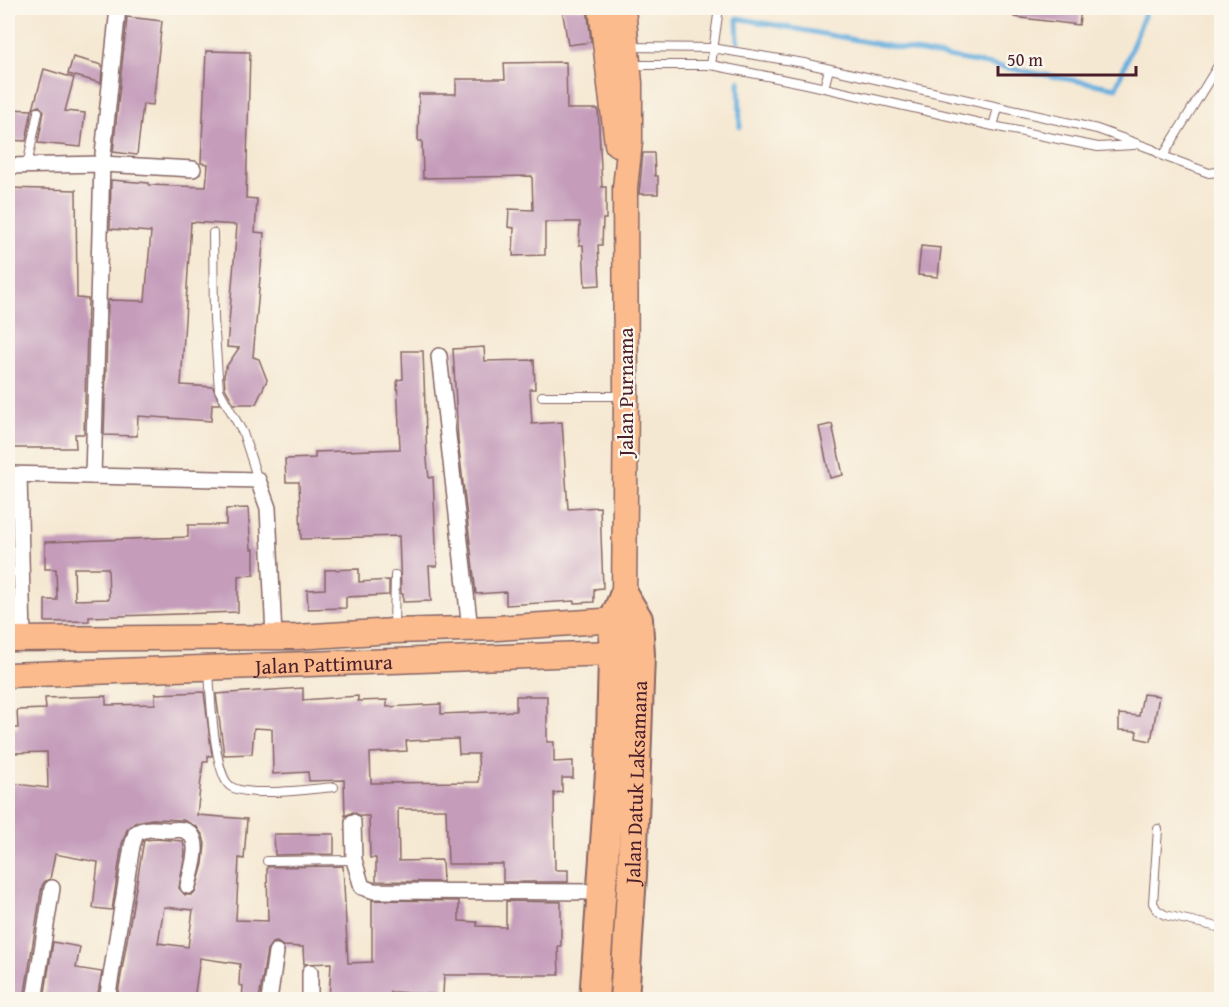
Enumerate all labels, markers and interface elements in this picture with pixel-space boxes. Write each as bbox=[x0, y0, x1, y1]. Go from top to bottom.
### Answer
scale bar bbox=[998, 39, 1136, 77]
text: 50 m bbox=[1007, 46, 1043, 73]
street label: Jalan Purnama bbox=[610, 327, 641, 459]
street label: Jalan Pattimura bbox=[251, 645, 393, 682]
street label: Jalan Datuk Laksamana bbox=[616, 680, 655, 888]

